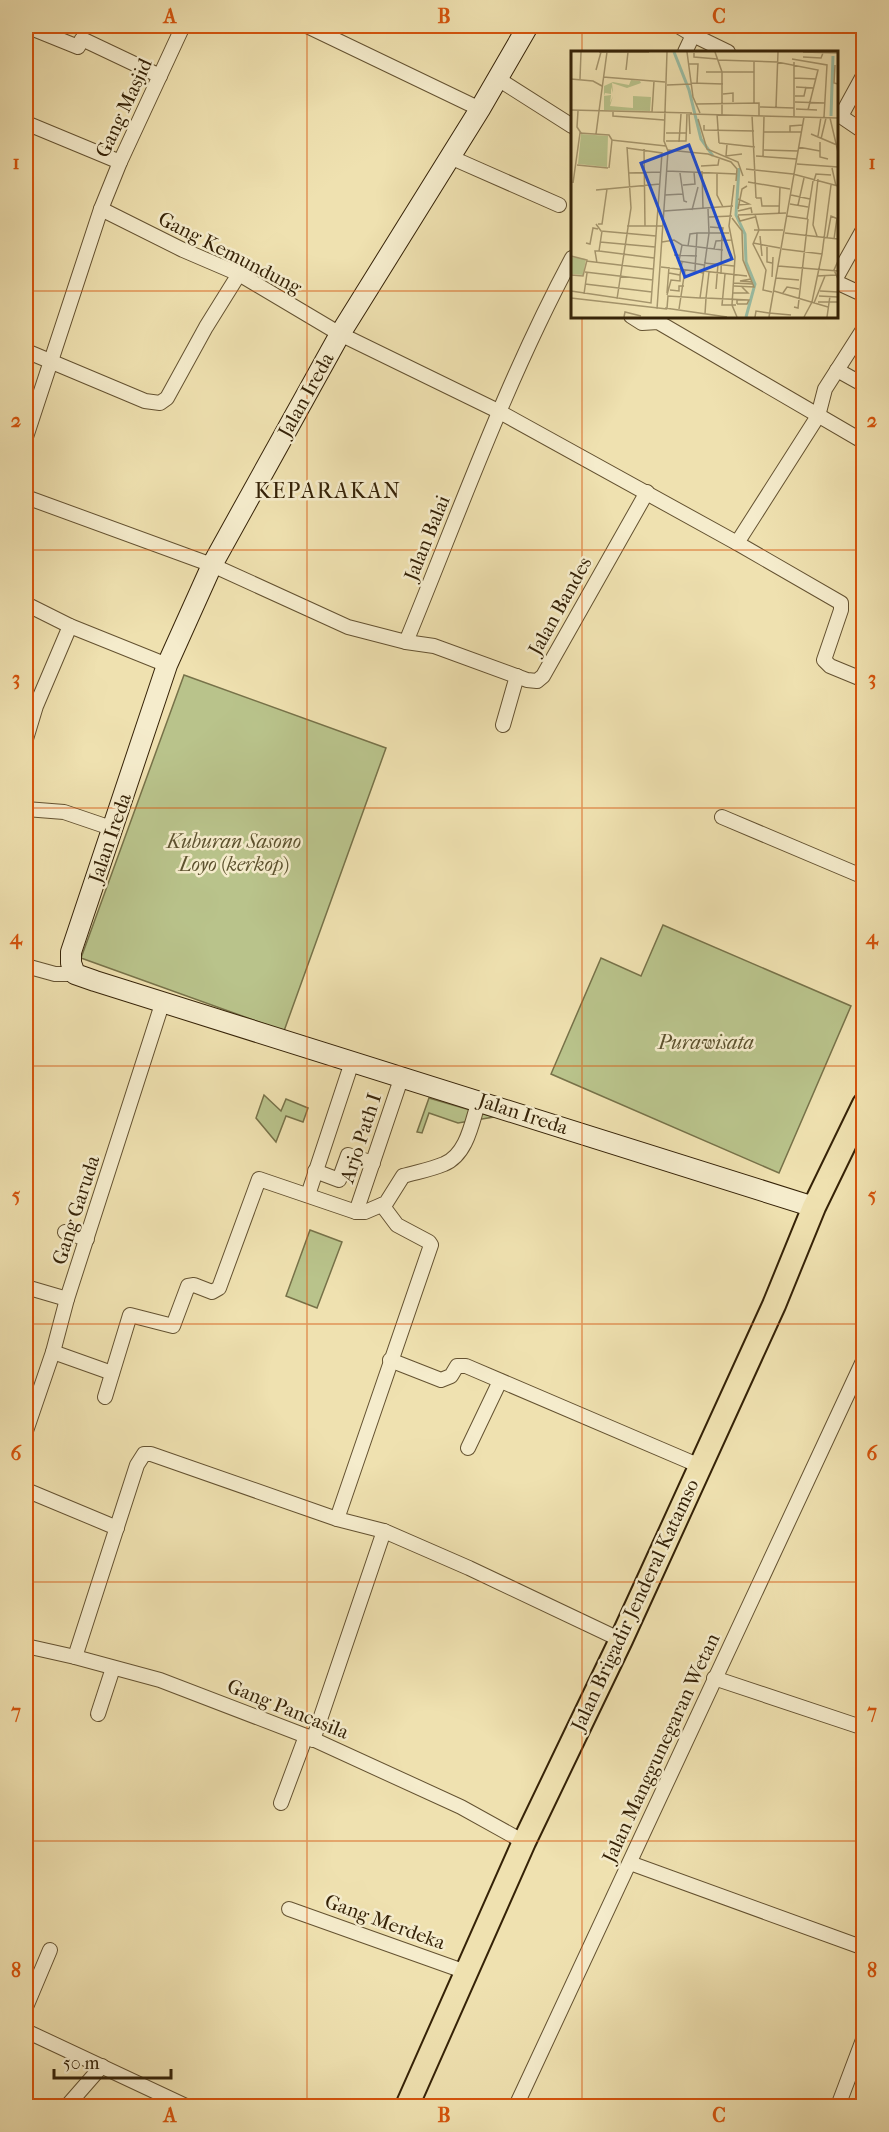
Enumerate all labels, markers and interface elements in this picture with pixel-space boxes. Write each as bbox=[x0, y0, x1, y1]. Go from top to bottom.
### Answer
text: A bbox=[162, 5, 178, 28]
text: B bbox=[437, 5, 451, 28]
text: C bbox=[712, 5, 726, 28]
inset map bbox=[571, 51, 838, 318]
street label: Gang Masjid bbox=[91, 54, 157, 161]
text: 1 bbox=[12, 151, 20, 174]
text: 1 bbox=[868, 151, 876, 174]
street label: Gang Kemundung bbox=[154, 207, 306, 299]
street label: Jalan Ireda bbox=[272, 348, 339, 443]
text: 2 bbox=[11, 409, 21, 432]
text: 2 bbox=[867, 409, 877, 432]
district label: KEPARAKAN bbox=[255, 478, 401, 504]
street label: Jalan Balai bbox=[399, 492, 455, 586]
street label: Jalan Bandes bbox=[523, 553, 596, 661]
text: 3 bbox=[12, 667, 20, 690]
text: 3 bbox=[868, 667, 876, 690]
street label: Jalan Ireda bbox=[83, 789, 136, 888]
park label: Kuburan Sasono Loyo (kerkop) bbox=[165, 830, 301, 876]
text: 4 bbox=[9, 926, 23, 950]
text: 4 bbox=[865, 926, 879, 950]
park label: Purawisata bbox=[657, 1031, 754, 1054]
street label: Jalan Ireda bbox=[473, 1088, 572, 1140]
street label: Arjo Path I bbox=[335, 1090, 386, 1187]
street label: Gang Garuda bbox=[48, 1152, 105, 1267]
text: 5 bbox=[12, 1184, 21, 1207]
text: 5 bbox=[868, 1184, 877, 1207]
text: 6 bbox=[11, 1442, 23, 1465]
text: 6 bbox=[867, 1442, 879, 1465]
street label: Jalan Brigadir Jenderal Katamso bbox=[566, 1475, 704, 1736]
street label: Jalan Manggunegaran Wetan bbox=[597, 1629, 724, 1868]
street label: Gang Pancasila bbox=[224, 1674, 353, 1744]
text: 7 bbox=[10, 1700, 21, 1723]
text: 7 bbox=[866, 1700, 877, 1723]
street label: Gang Merdeka bbox=[322, 1890, 449, 1955]
text: 8 bbox=[11, 1959, 21, 1982]
text: 8 bbox=[867, 1959, 877, 1982]
scale bar bbox=[54, 2042, 171, 2080]
text: 50 m bbox=[63, 2053, 100, 2074]
text: A bbox=[162, 2104, 178, 2127]
text: B bbox=[437, 2104, 451, 2127]
text: C bbox=[712, 2104, 726, 2127]

